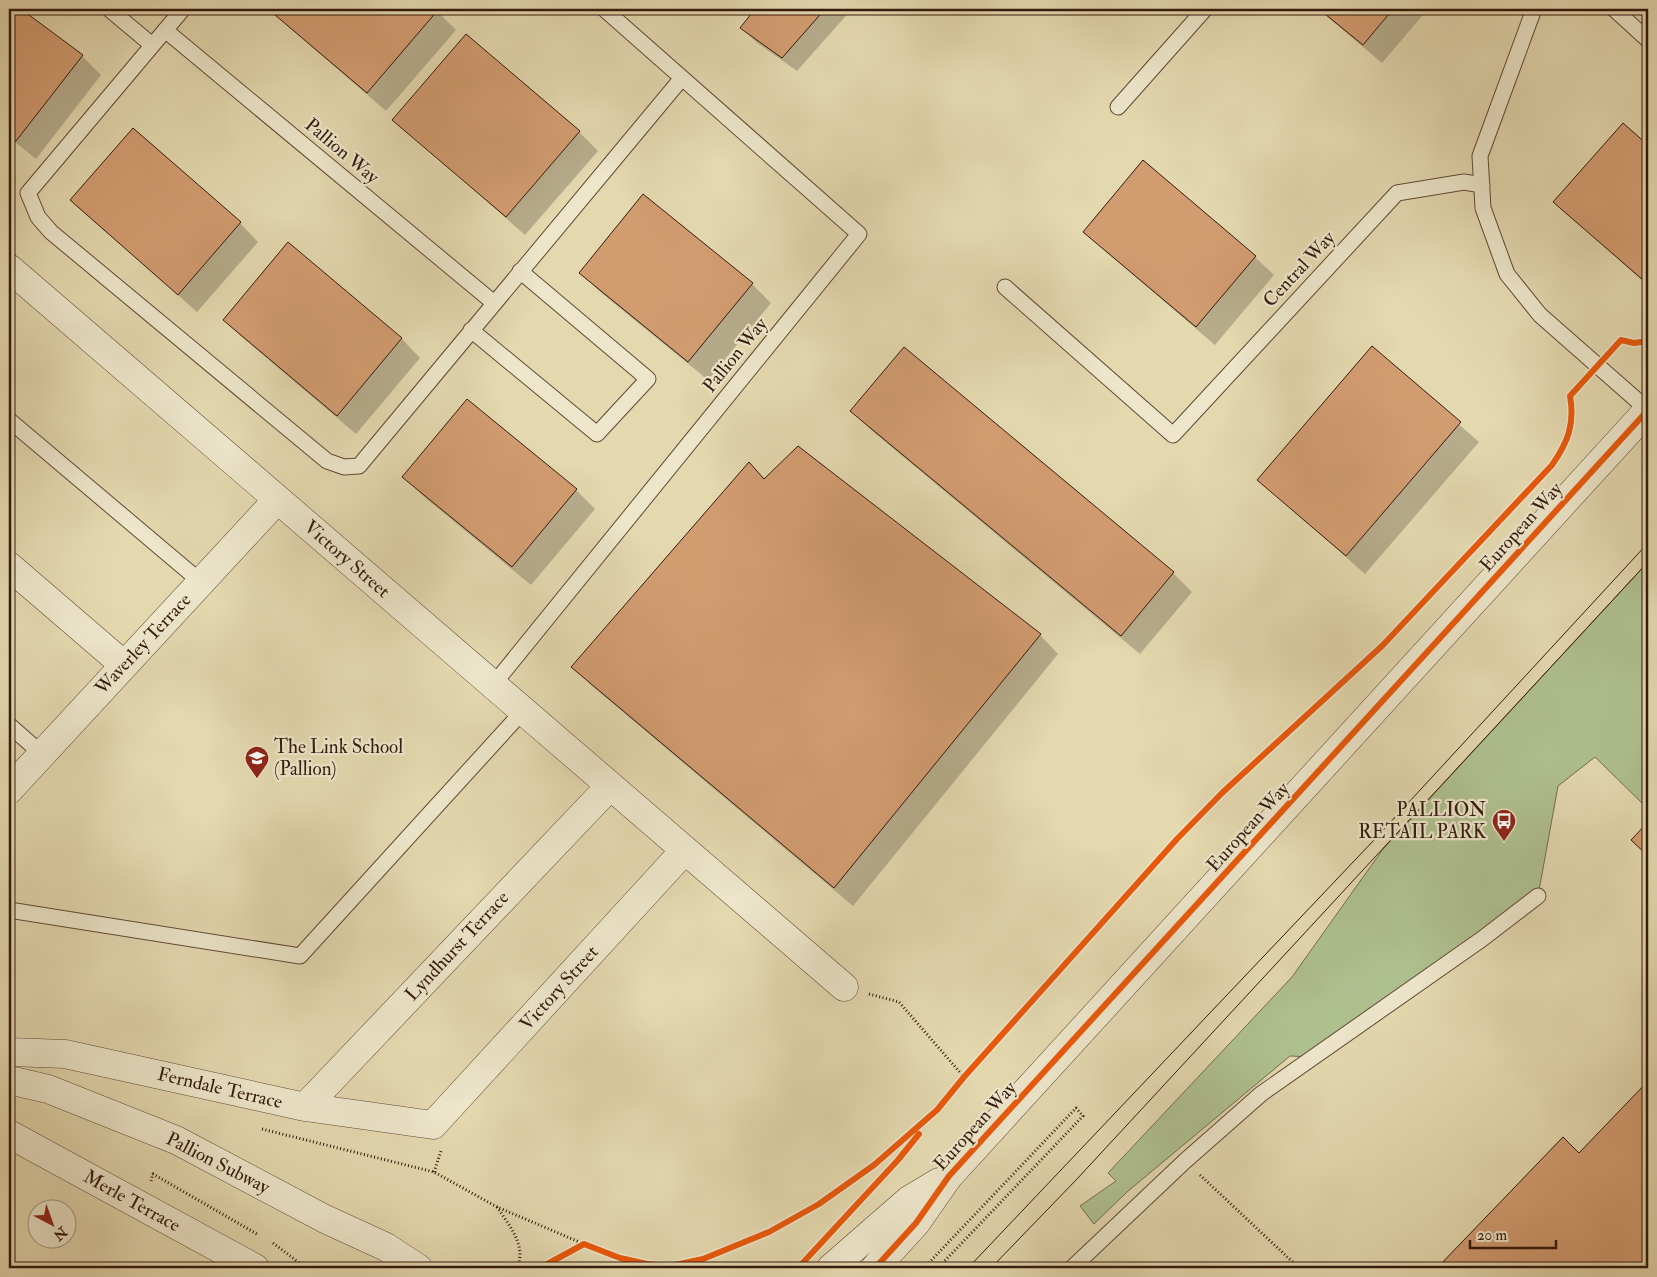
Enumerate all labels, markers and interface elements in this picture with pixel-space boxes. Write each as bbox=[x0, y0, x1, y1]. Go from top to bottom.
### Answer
street label: Pallion Way bbox=[300, 113, 385, 189]
street label: Central Way bbox=[1258, 226, 1341, 312]
street label: Pallion Way bbox=[697, 312, 773, 397]
street label: European Way bbox=[1474, 477, 1569, 577]
street label: Victory Street bbox=[299, 515, 395, 603]
street label: Waverley Terrace bbox=[89, 588, 196, 701]
place label: The Link School (Pallion) bbox=[274, 735, 403, 781]
school or university icon: The Link School (Pallion) bbox=[244, 745, 270, 779]
street label: European Way bbox=[1201, 777, 1296, 877]
place label: PALLION RETAIL PARK bbox=[1358, 798, 1487, 844]
bus stop icon: PALLION RETAIL PARK bbox=[1491, 808, 1517, 842]
street label: Lyndhurst Terrace bbox=[400, 886, 514, 1006]
street label: Victory Street bbox=[514, 940, 604, 1036]
street label: Ferndale Terrace bbox=[155, 1062, 285, 1114]
street label: European Way bbox=[928, 1076, 1023, 1176]
street label: Pallion Subway bbox=[162, 1127, 274, 1200]
street label: Merle Terrace bbox=[79, 1165, 185, 1237]
north arrow bbox=[28, 1200, 78, 1250]
scale bar bbox=[1470, 1217, 1556, 1249]
text: N bbox=[50, 1222, 71, 1244]
text: 20 m bbox=[1477, 1226, 1507, 1245]

